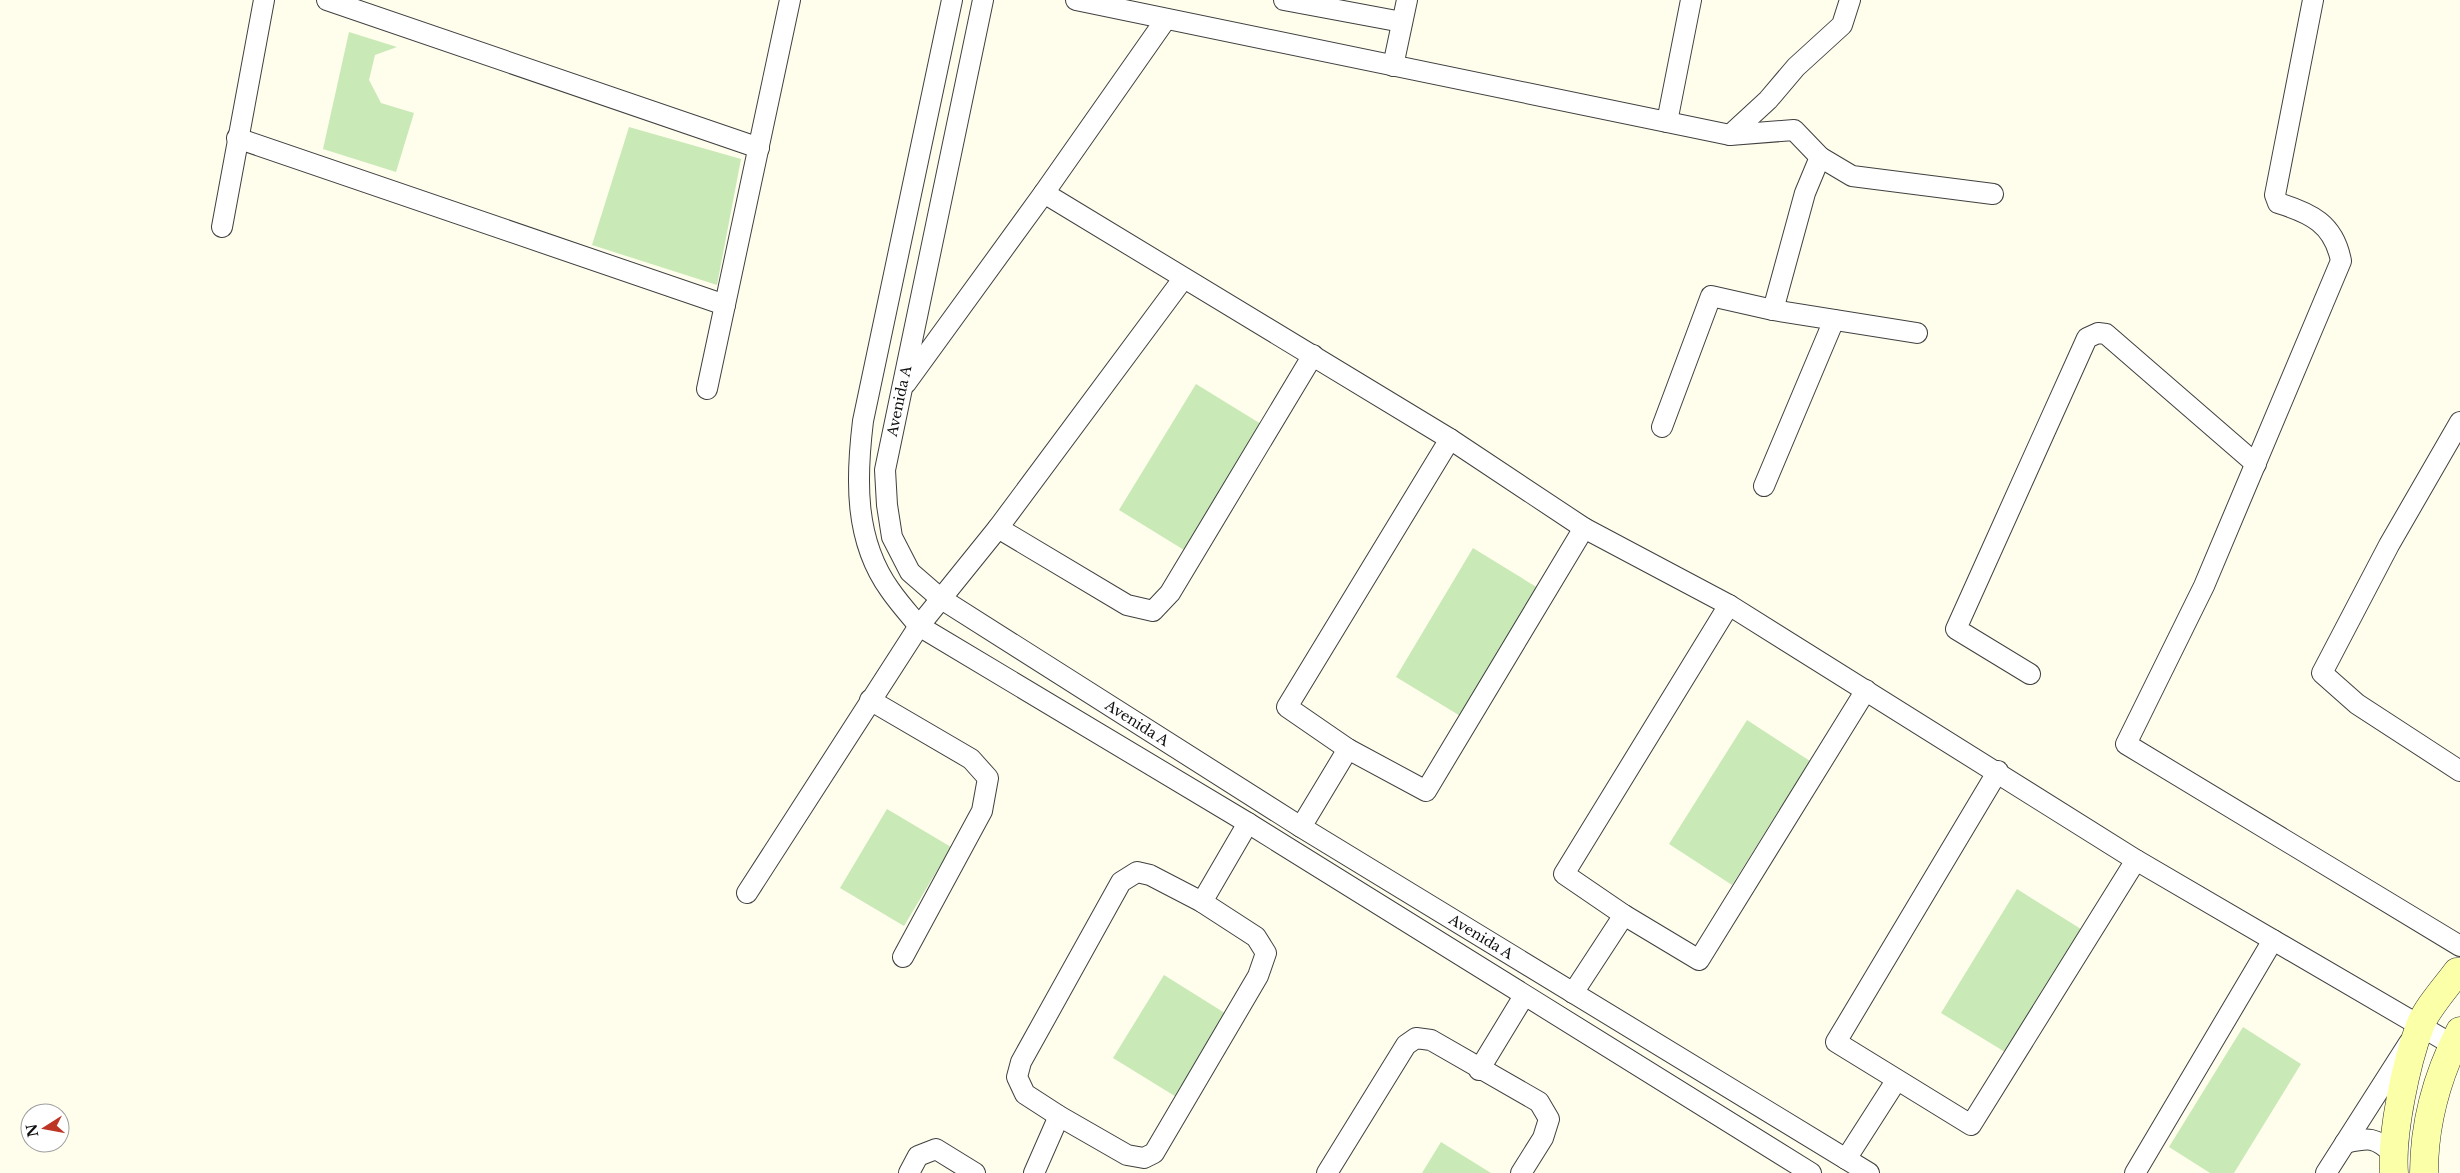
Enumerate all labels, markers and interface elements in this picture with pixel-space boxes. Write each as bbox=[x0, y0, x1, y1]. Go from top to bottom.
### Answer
street label: Avenida A bbox=[883, 364, 915, 439]
street label: Avenida A bbox=[1101, 696, 1172, 750]
street label: Avenida A bbox=[1445, 910, 1517, 963]
north arrow bbox=[20, 1103, 70, 1153]
text: N bbox=[22, 1122, 42, 1139]

